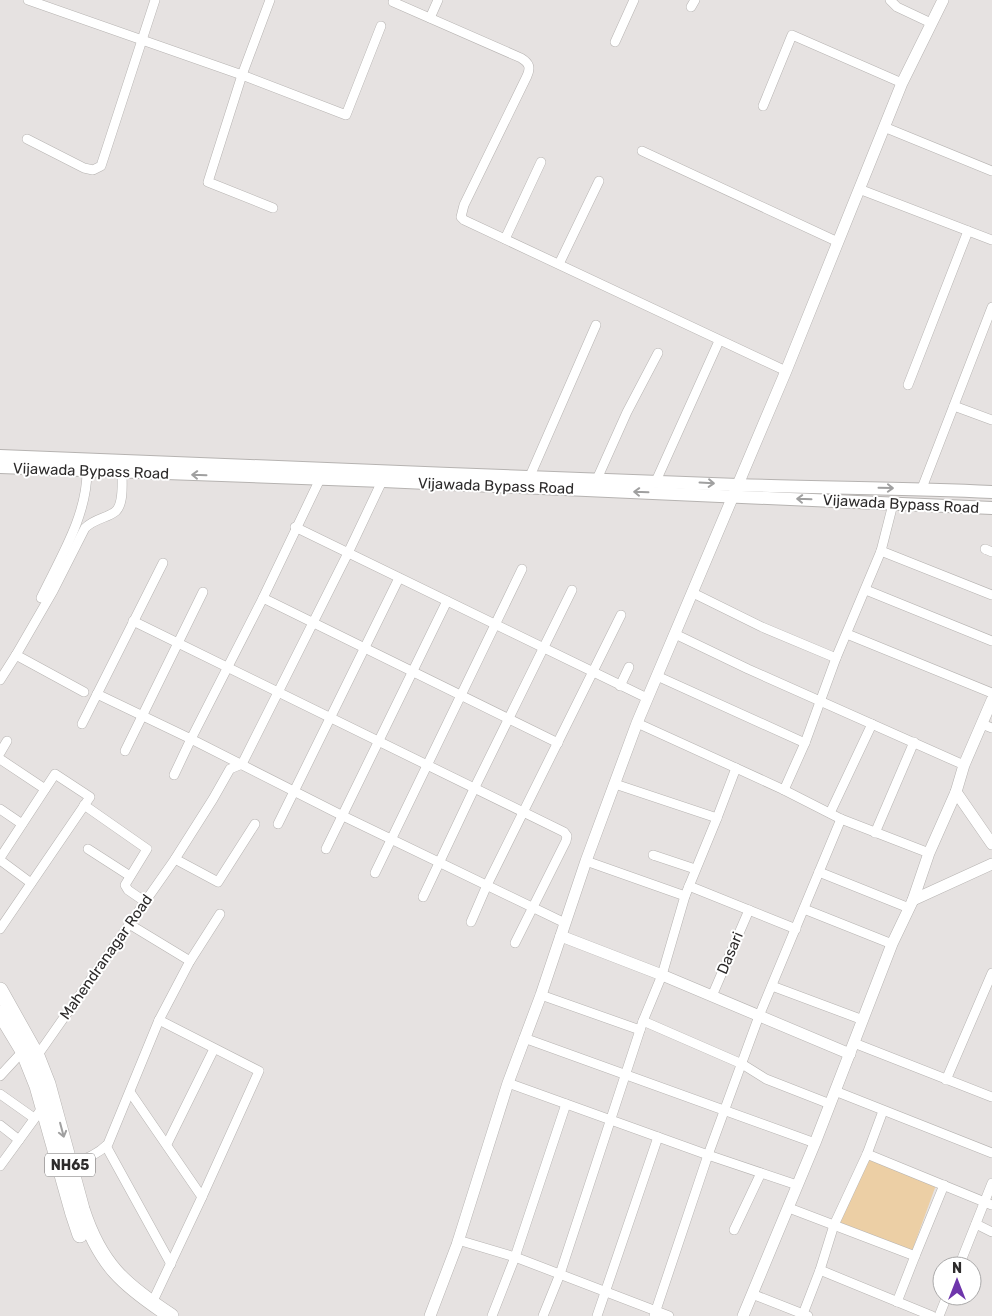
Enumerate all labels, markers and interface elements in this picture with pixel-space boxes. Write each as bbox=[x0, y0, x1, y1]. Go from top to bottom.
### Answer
street label: Vijawada Bypass Road bbox=[12, 459, 170, 483]
one-way arrow bbox=[191, 470, 208, 480]
street label: Vijawada Bypass Road bbox=[417, 474, 575, 498]
one-way arrow bbox=[698, 479, 714, 488]
one-way arrow bbox=[878, 484, 894, 493]
one-way arrow bbox=[633, 487, 649, 496]
street label: Vijawada Bypass Road bbox=[822, 491, 980, 517]
one-way arrow bbox=[796, 494, 812, 503]
street label: Mahendranagar Road bbox=[56, 891, 156, 1023]
street label: Dasari bbox=[713, 929, 747, 977]
one-way arrow bbox=[57, 1122, 67, 1138]
road number: NH65 bbox=[45, 1154, 95, 1176]
north arrow bbox=[932, 1256, 982, 1306]
text: N bbox=[952, 1260, 962, 1277]

